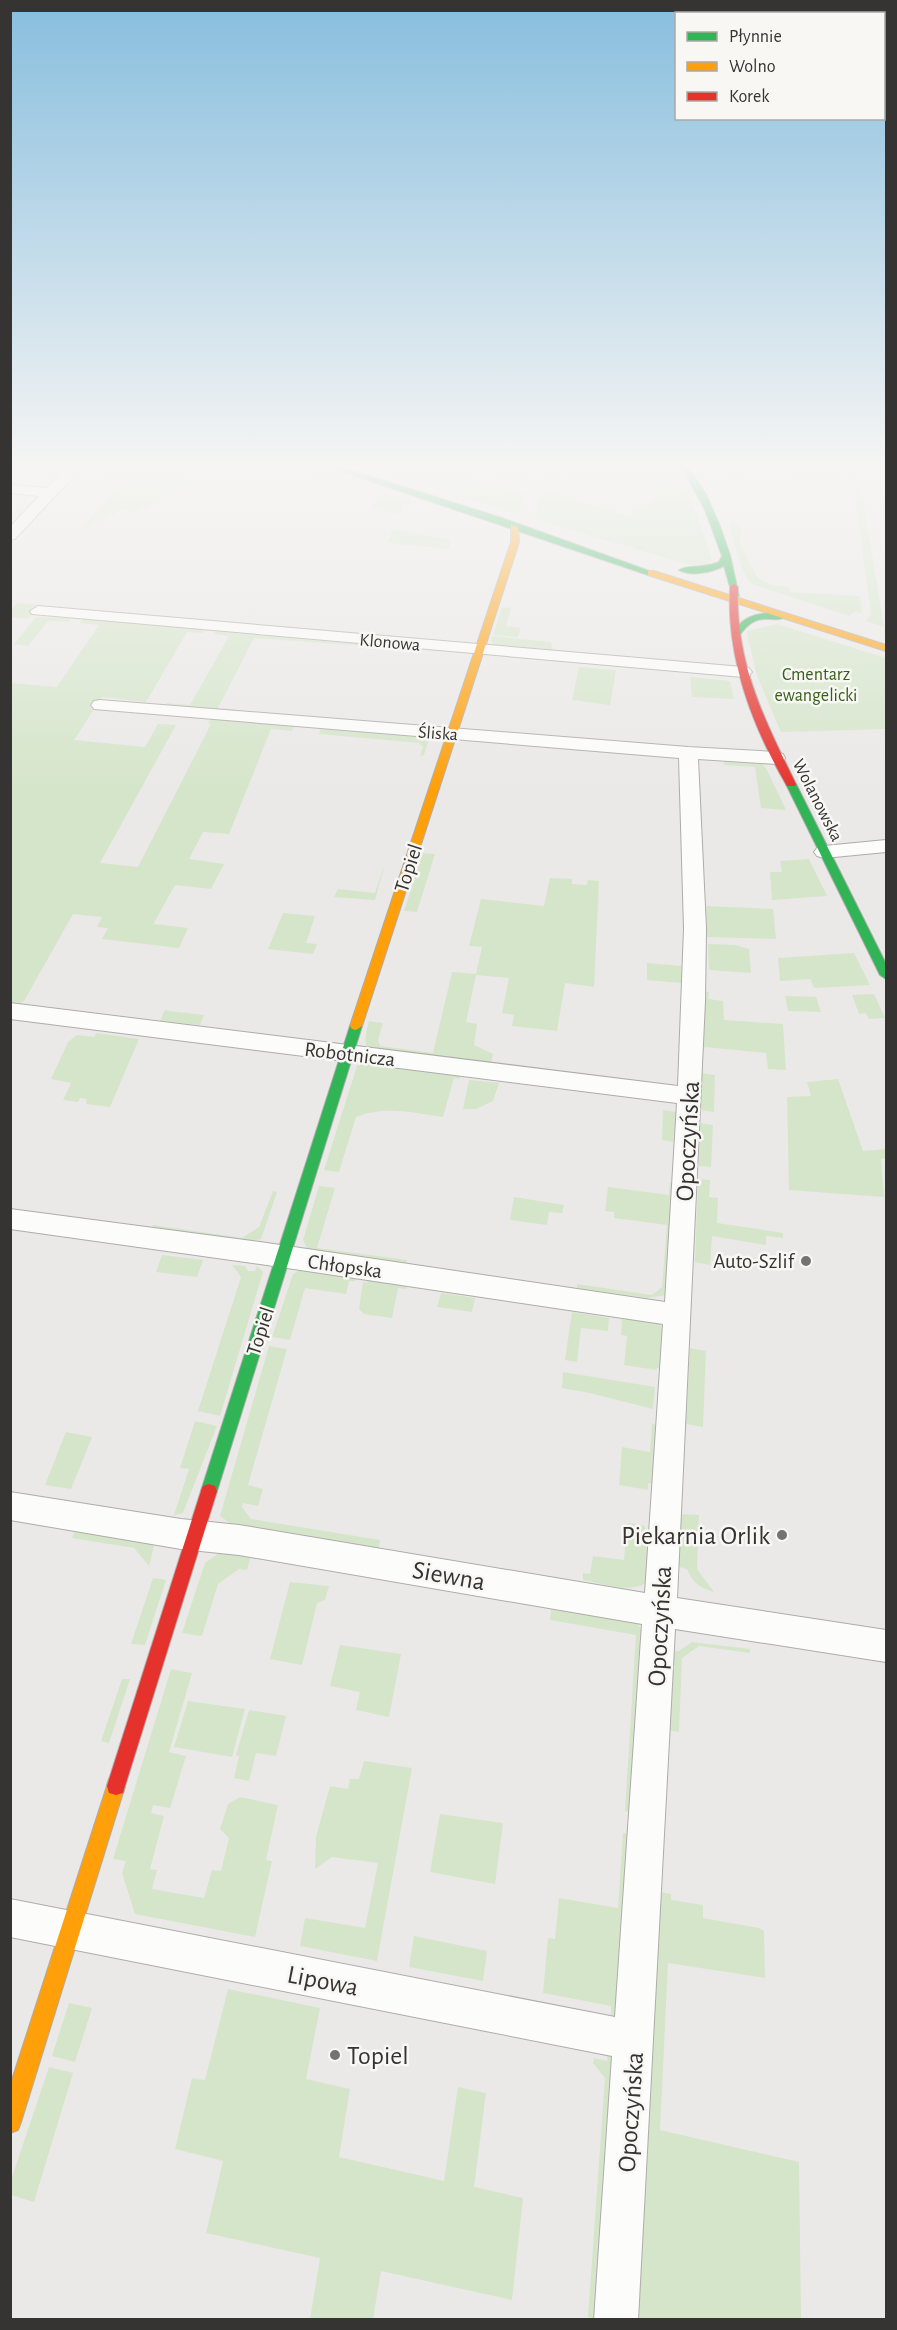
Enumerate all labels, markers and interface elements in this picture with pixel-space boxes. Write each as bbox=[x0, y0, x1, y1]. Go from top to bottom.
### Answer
legend bbox=[675, 12, 885, 120]
text: Płynnie bbox=[729, 28, 782, 46]
text: Wolno bbox=[729, 58, 776, 76]
text: Korek bbox=[729, 88, 770, 106]
street label: Klonowa bbox=[359, 631, 421, 655]
park label: Cmentarz ewangelicki bbox=[775, 666, 857, 705]
street label: Śliska bbox=[417, 721, 459, 744]
street label: Wolanowska bbox=[789, 756, 845, 844]
street label: Topiel bbox=[391, 841, 426, 895]
street label: Robotnicza bbox=[303, 1039, 397, 1071]
street label: Opoczyńska bbox=[672, 1080, 704, 1202]
street label: Chłopska bbox=[306, 1251, 384, 1282]
place label: Auto-Szlif bbox=[713, 1251, 796, 1272]
marker: Auto-Szlif bbox=[799, 1254, 813, 1268]
street label: Topiel bbox=[243, 1304, 278, 1358]
place label: Piekarnia Orlik bbox=[621, 1523, 770, 1549]
marker: Piekarnia Orlik bbox=[775, 1528, 789, 1542]
street label: Siewna bbox=[410, 1557, 487, 1595]
street label: Opoczyńska bbox=[644, 1565, 676, 1687]
street label: Lipowa bbox=[285, 1961, 361, 2001]
place label: Topiel bbox=[347, 2043, 409, 2069]
marker: Topiel bbox=[328, 2048, 342, 2062]
street label: Opoczyńska bbox=[614, 2051, 648, 2173]

